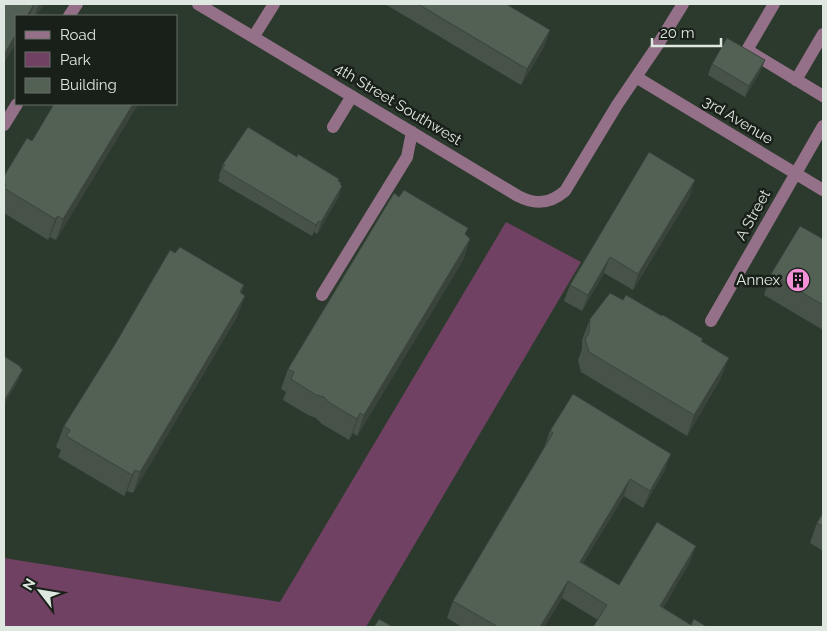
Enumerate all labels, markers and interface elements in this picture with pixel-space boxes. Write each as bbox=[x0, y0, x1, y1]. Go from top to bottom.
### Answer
legend bbox=[15, 15, 178, 105]
scale bar bbox=[652, 15, 721, 47]
text: 20 m bbox=[660, 24, 695, 42]
text: Road bbox=[60, 26, 96, 44]
text: Park bbox=[60, 51, 91, 69]
street label: 4th Street Southwest bbox=[331, 59, 465, 149]
text: Building bbox=[60, 76, 117, 94]
street label: 3rd Avenue bbox=[700, 92, 776, 148]
street label: A Street bbox=[732, 187, 774, 243]
building icon: Annex bbox=[785, 267, 811, 293]
place label: Annex bbox=[736, 271, 780, 289]
north arrow bbox=[15, 566, 65, 616]
text: N bbox=[19, 576, 38, 593]

